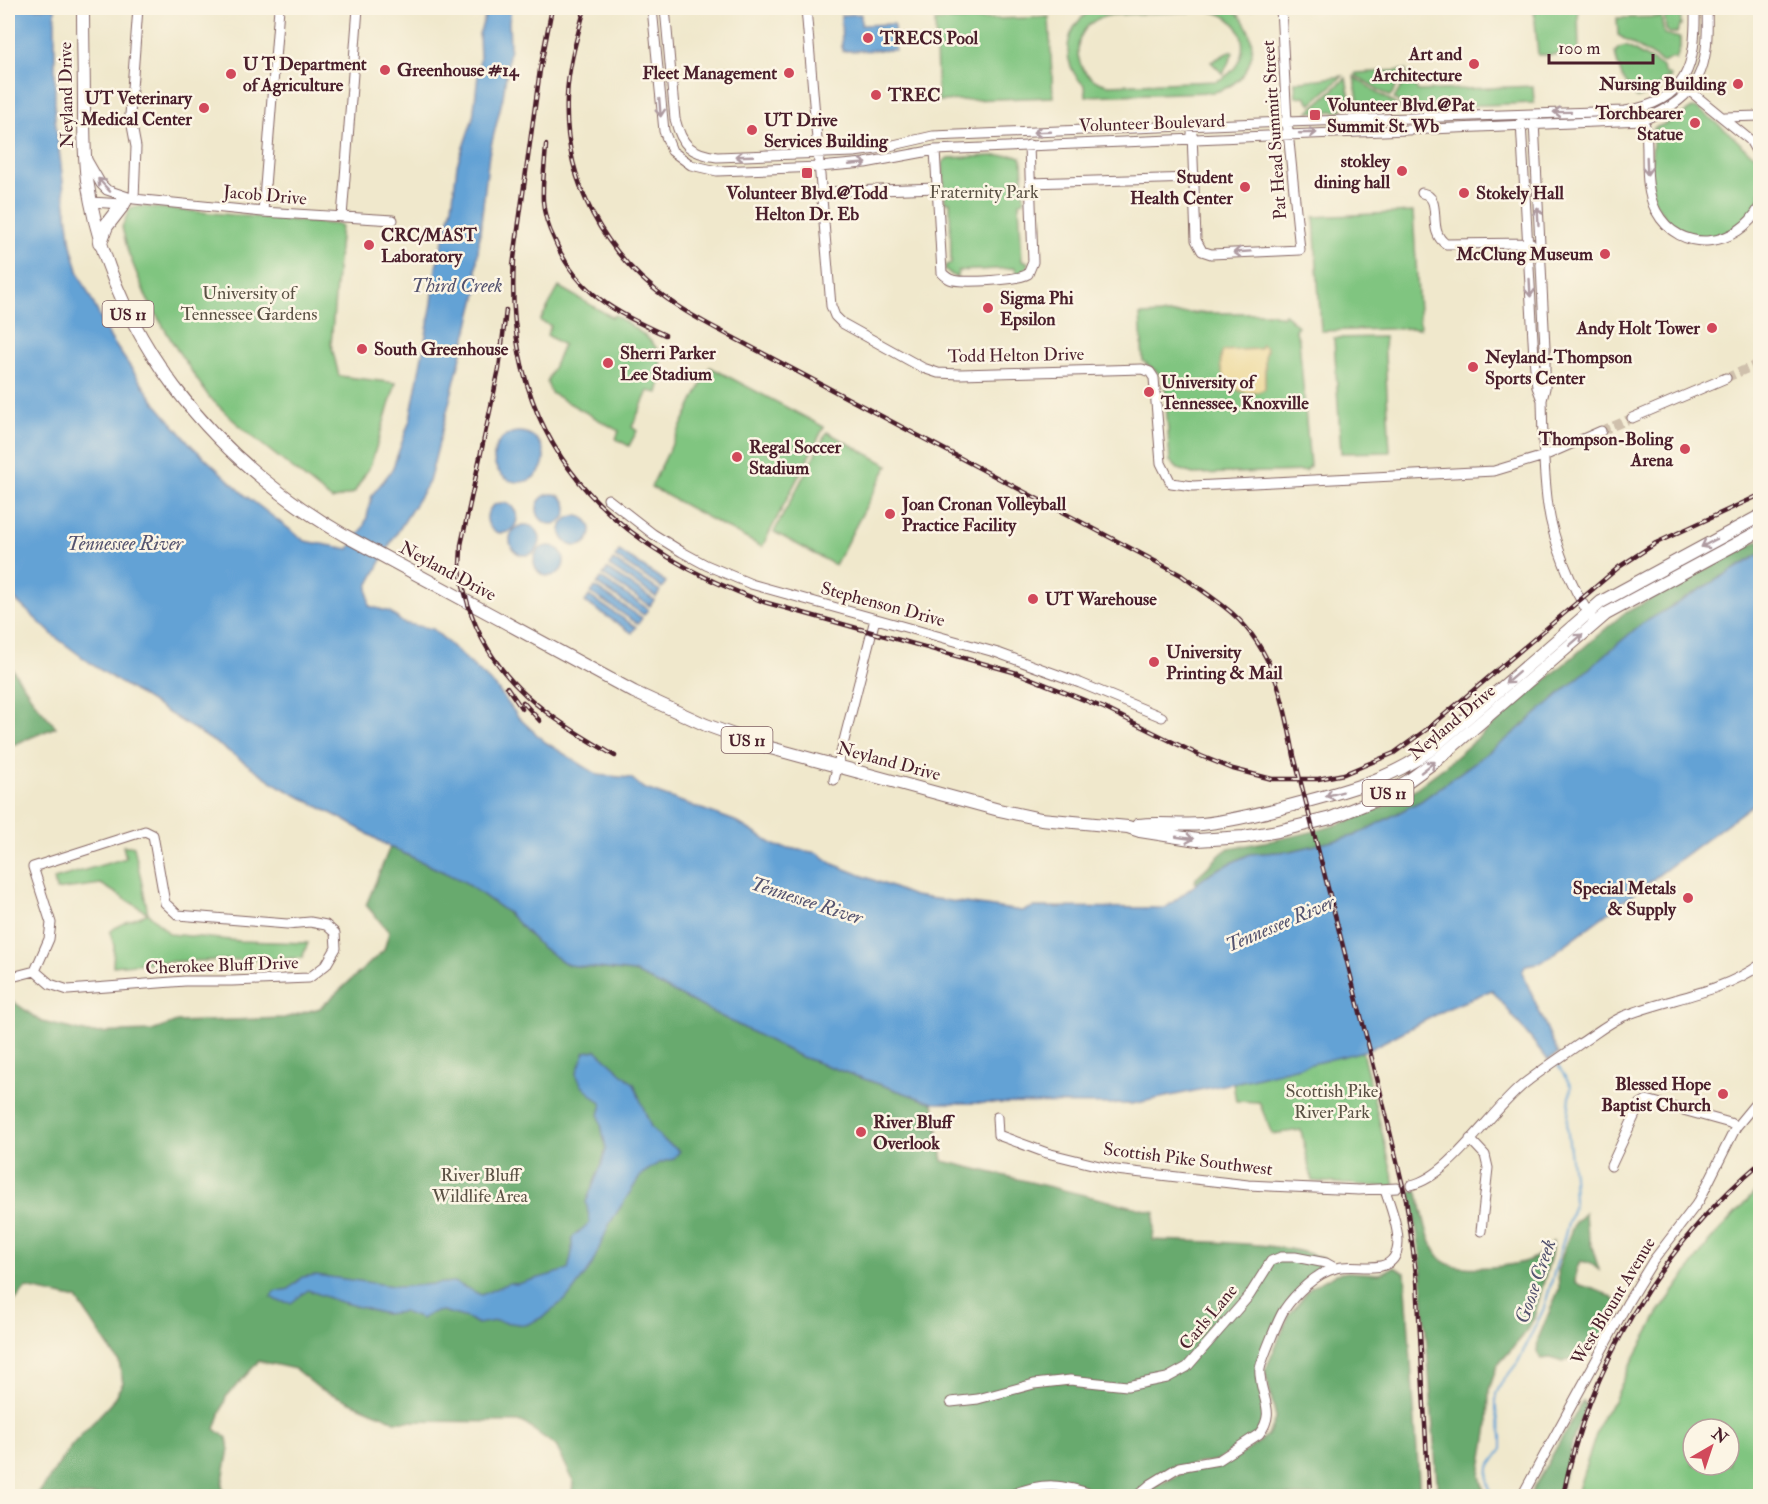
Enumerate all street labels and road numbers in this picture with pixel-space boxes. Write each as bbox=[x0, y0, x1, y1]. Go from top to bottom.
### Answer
street label: Pat Head Summitt Street bbox=[1257, 39, 1292, 221]
street label: Neyland Drive bbox=[54, 41, 79, 148]
street label: Volunteer Boulevard bbox=[1078, 109, 1226, 138]
street label: Jacob Drive bbox=[221, 180, 308, 211]
road number: US 11 bbox=[102, 301, 154, 327]
street label: Todd Helton Drive bbox=[948, 343, 1085, 368]
street label: Neyland Drive bbox=[395, 536, 500, 607]
street label: Stephenson Drive bbox=[818, 577, 948, 632]
street label: Neyland Drive bbox=[1404, 679, 1501, 765]
road number: US 11 bbox=[722, 727, 772, 753]
street label: Neyland Drive bbox=[835, 737, 944, 786]
road number: US 11 bbox=[1362, 780, 1414, 806]
street label: Cherokee Bluff Drive bbox=[145, 951, 300, 980]
street label: Scottish Pike Southwest bbox=[1102, 1138, 1274, 1181]
street label: West Blount Avenue bbox=[1566, 1233, 1661, 1370]
street label: Carls Lane bbox=[1174, 1279, 1243, 1355]

